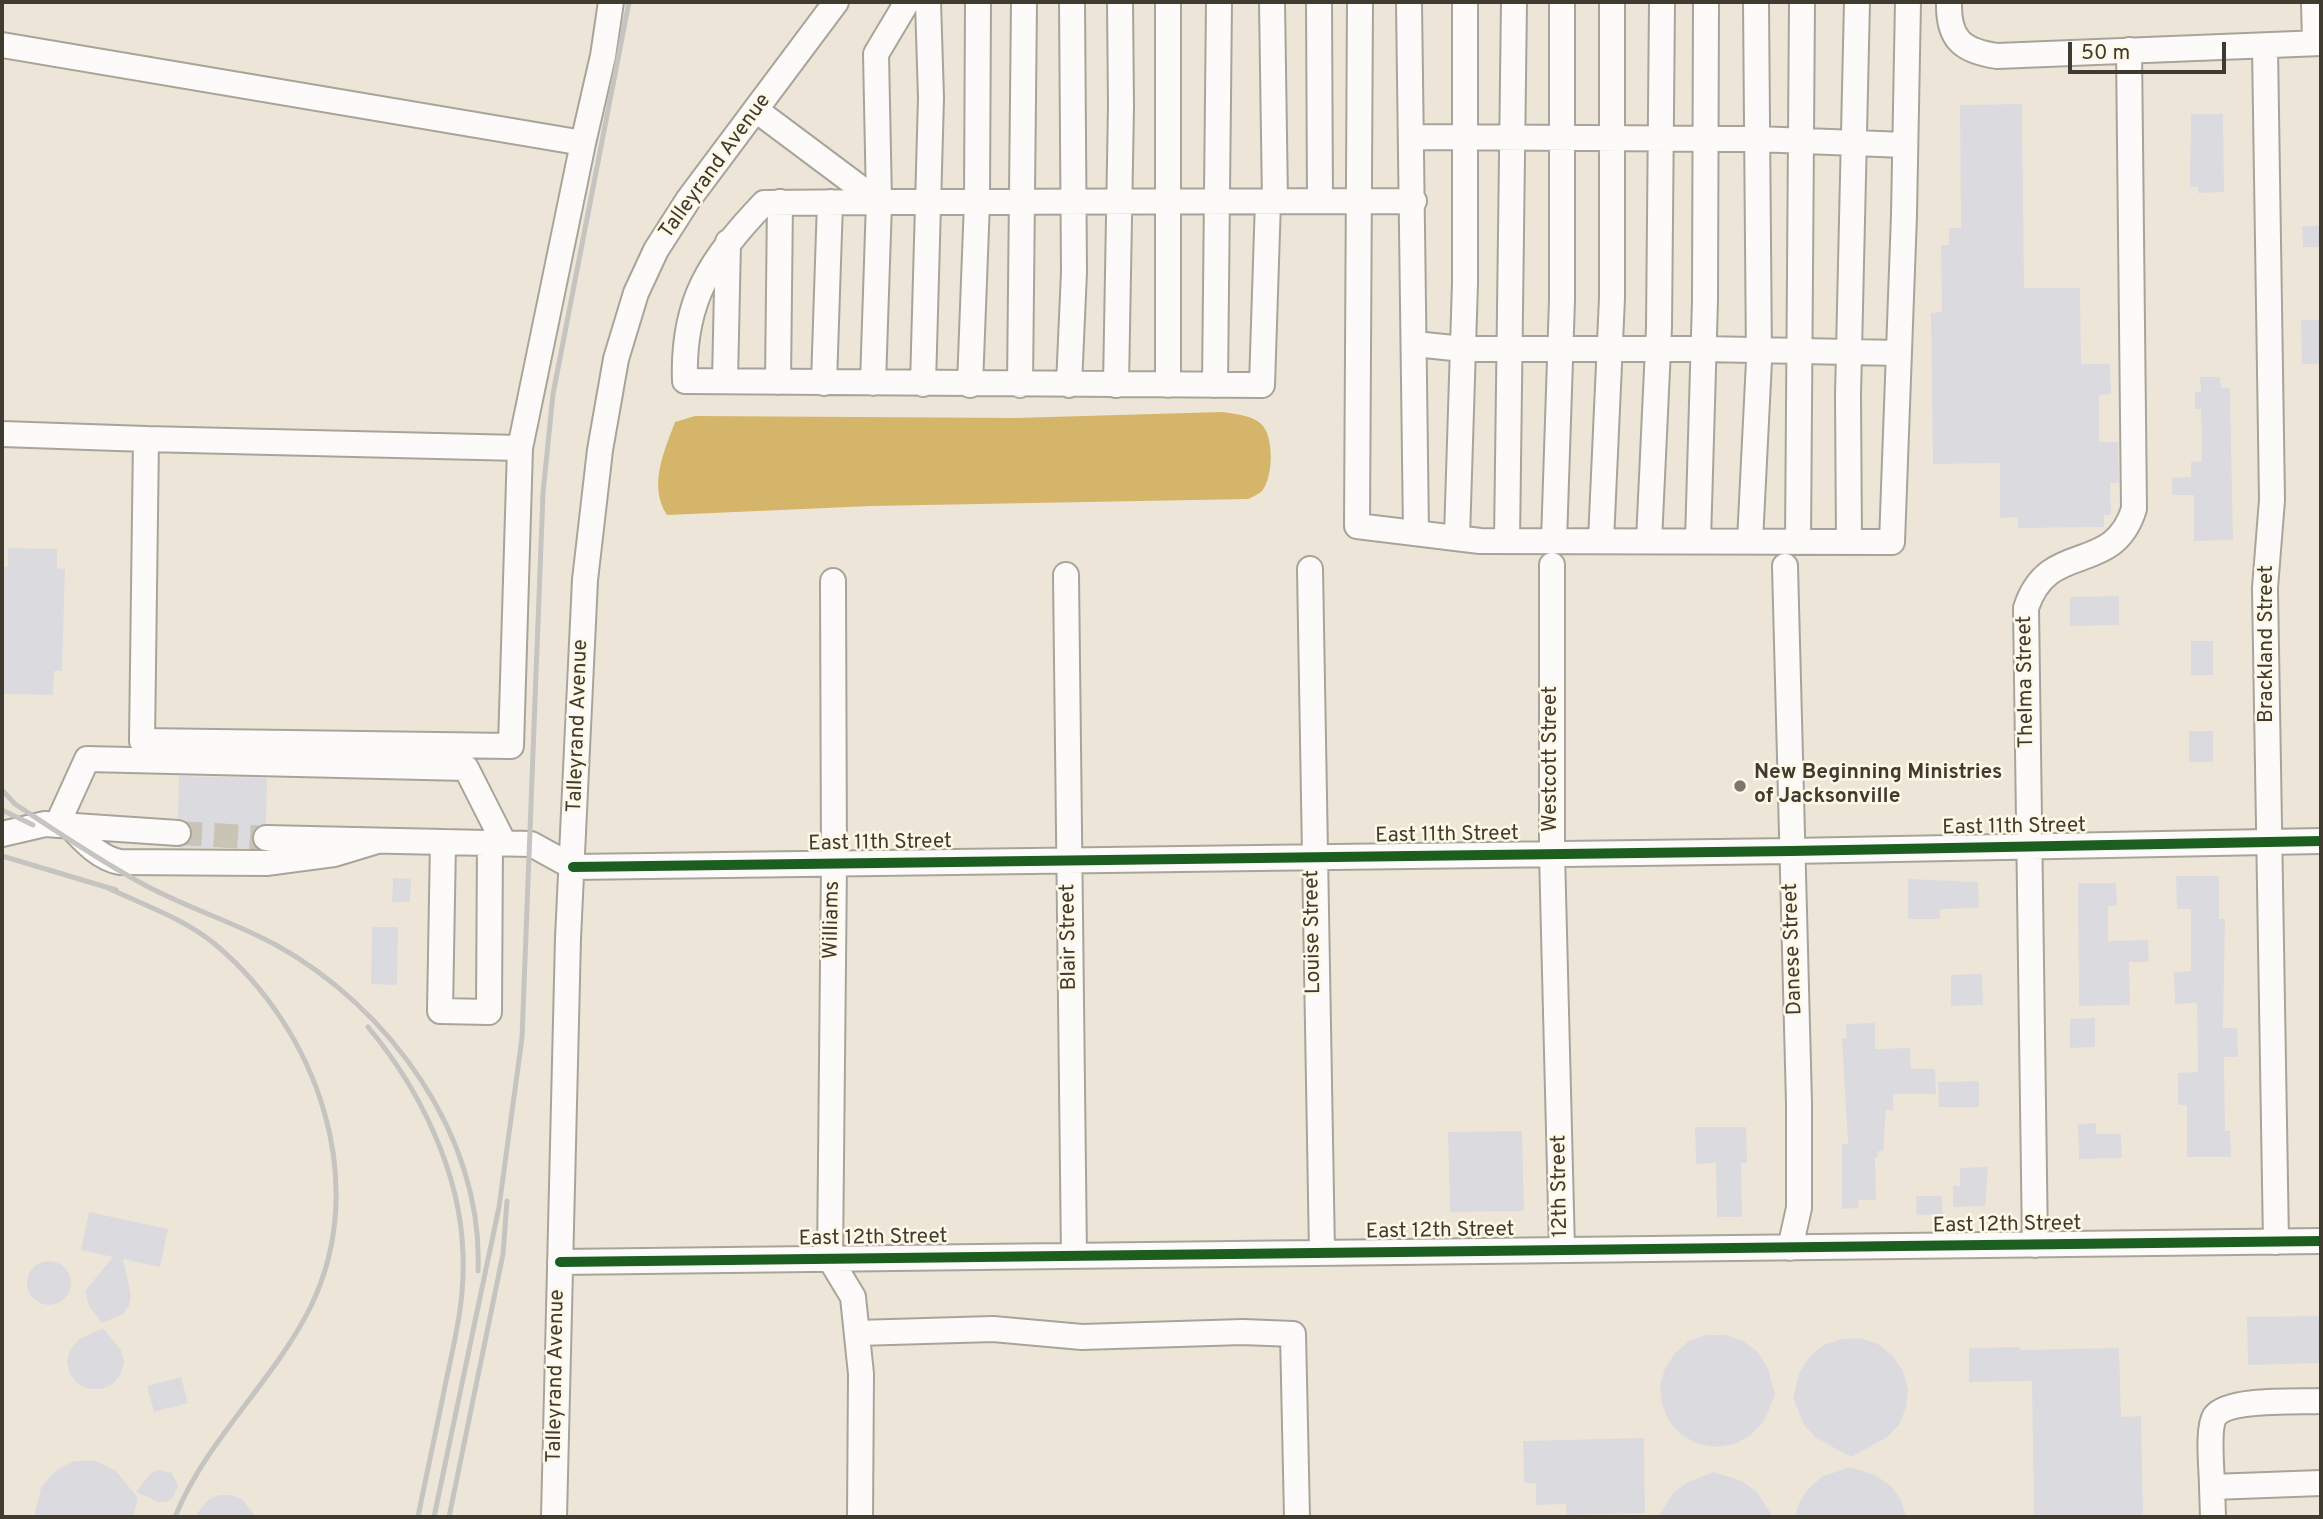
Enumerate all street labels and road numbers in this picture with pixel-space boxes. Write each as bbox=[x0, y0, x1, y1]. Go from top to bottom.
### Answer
street label: Talleyrand Avenue bbox=[655, 90, 777, 244]
street label: Brackland Street bbox=[2255, 565, 2281, 723]
street label: Thelma Street bbox=[2013, 615, 2041, 749]
street label: Talleyrand Avenue bbox=[563, 639, 595, 813]
street label: Westcott Street bbox=[1539, 686, 1565, 832]
street label: East 11th Street bbox=[1942, 814, 2086, 842]
street label: East 11th Street bbox=[1375, 822, 1519, 850]
street label: East 11th Street bbox=[808, 830, 952, 858]
street label: Louise Street bbox=[1300, 870, 1328, 994]
street label: Williams bbox=[820, 881, 846, 959]
street label: Danese Street bbox=[1779, 883, 1809, 1015]
street label: Blair Street bbox=[1056, 884, 1084, 990]
street label: 12th Street bbox=[1548, 1134, 1574, 1238]
street label: East 12th Street bbox=[1932, 1212, 2082, 1240]
street label: East 12th Street bbox=[1365, 1218, 1515, 1246]
street label: East 12th Street bbox=[798, 1225, 948, 1253]
street label: Talleyrand Avenue bbox=[543, 1289, 571, 1463]

